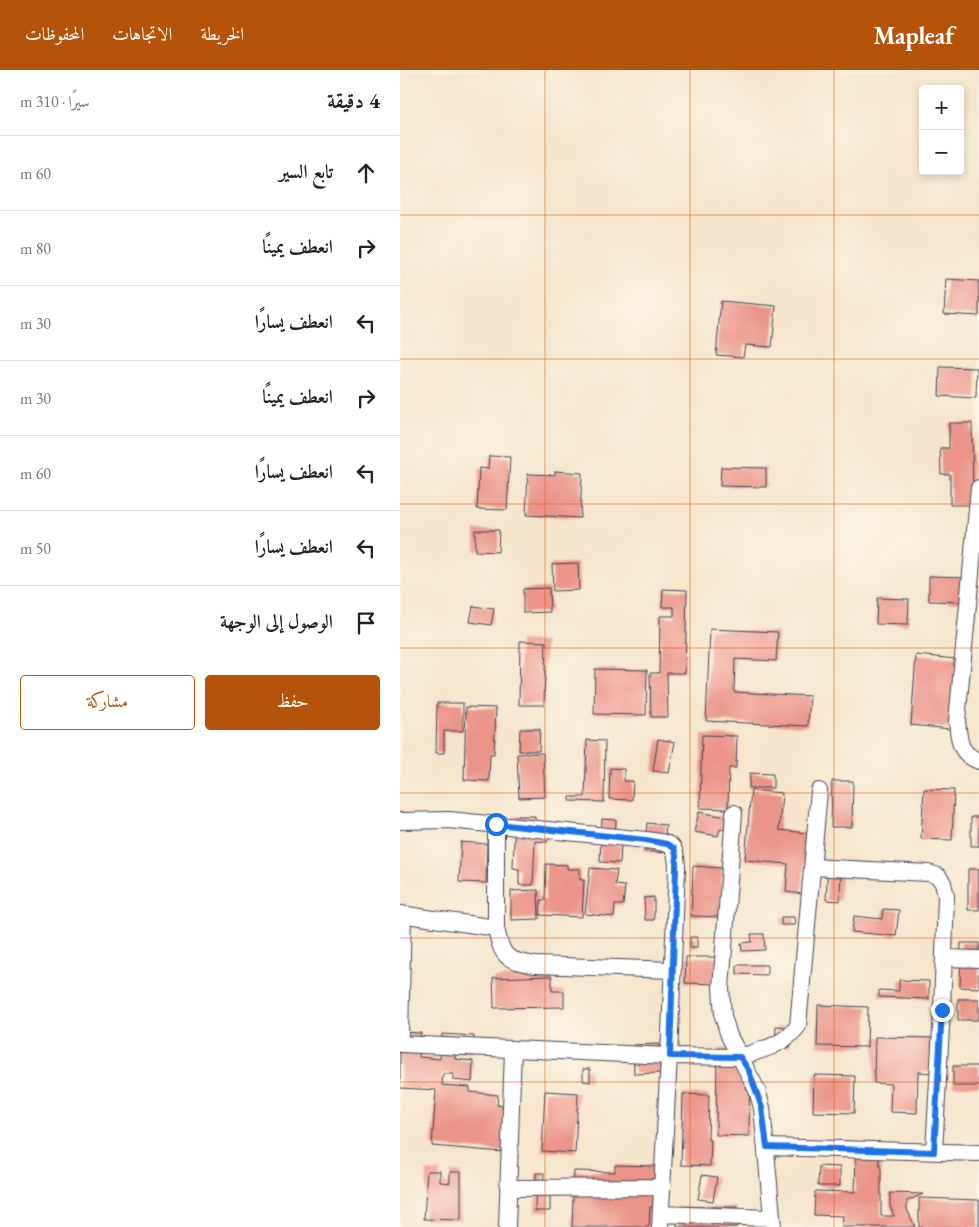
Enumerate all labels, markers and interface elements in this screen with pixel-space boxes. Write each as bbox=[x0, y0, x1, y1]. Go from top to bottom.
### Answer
text: Mapleaf bbox=[873, 20, 954, 51]
text: المحفوظات bbox=[25, 22, 84, 45]
text: الاتجاهات bbox=[112, 22, 172, 45]
text: الخريطة bbox=[200, 22, 244, 45]
map controls bbox=[919, 85, 964, 175]
button: + bbox=[919, 85, 964, 130]
text: 4 دقيقة bbox=[327, 87, 380, 114]
text: سيرًا · 310 m bbox=[20, 91, 90, 112]
button: − bbox=[919, 130, 964, 175]
text: تابع السير bbox=[279, 159, 333, 184]
icon: ahead bbox=[352, 159, 380, 187]
text: 60 m bbox=[20, 163, 51, 184]
text: انعطف يمينًا bbox=[262, 234, 333, 259]
icon: right bbox=[352, 234, 380, 262]
text: 80 m bbox=[20, 238, 51, 259]
text: انعطف يسارًا bbox=[255, 309, 333, 334]
icon: left bbox=[352, 309, 380, 337]
text: 30 m bbox=[20, 313, 51, 334]
text: انعطف يمينًا bbox=[262, 384, 333, 409]
icon: right bbox=[352, 384, 380, 412]
text: 30 m bbox=[20, 388, 51, 409]
text: انعطف يسارًا bbox=[255, 459, 333, 484]
icon: left bbox=[352, 459, 380, 487]
text: 60 m bbox=[20, 463, 51, 484]
text: انعطف يسارًا bbox=[255, 534, 333, 559]
icon: left bbox=[352, 534, 380, 562]
text: 50 m bbox=[20, 538, 51, 559]
text: الوصول إلى الوجهة bbox=[220, 609, 333, 634]
icon: arrive bbox=[352, 609, 380, 637]
button: مشاركة bbox=[20, 675, 195, 730]
button: حفظ bbox=[205, 675, 380, 730]
route start bbox=[485, 813, 508, 836]
route end bbox=[931, 999, 954, 1022]

